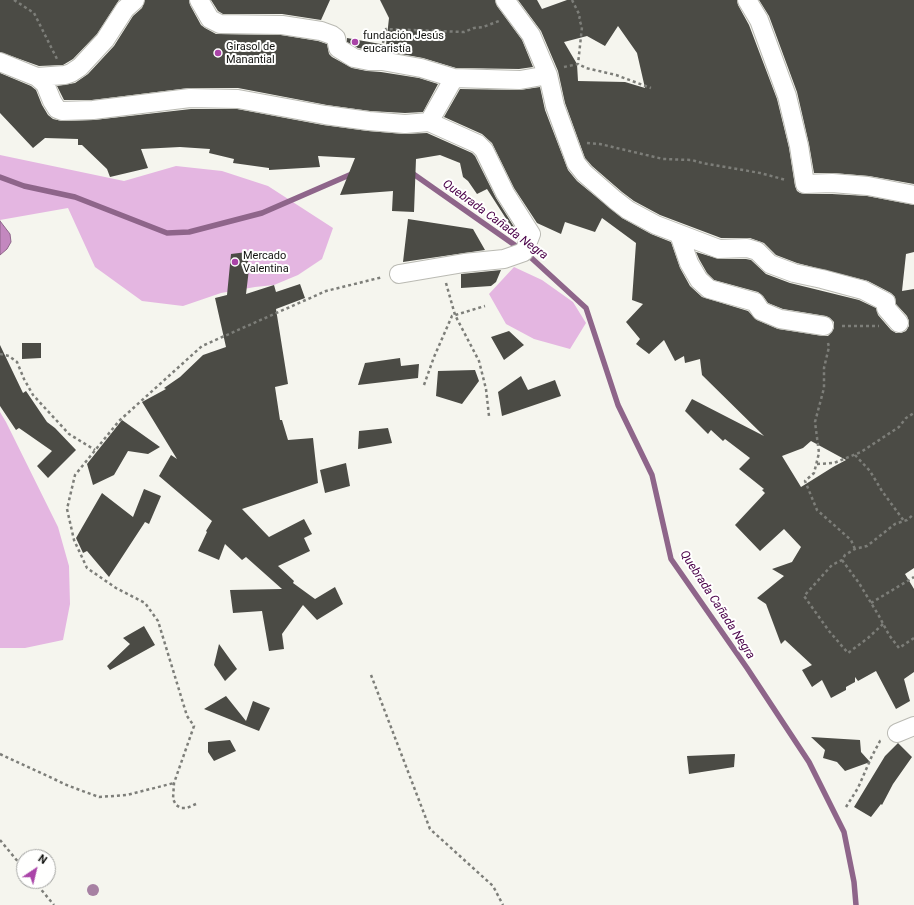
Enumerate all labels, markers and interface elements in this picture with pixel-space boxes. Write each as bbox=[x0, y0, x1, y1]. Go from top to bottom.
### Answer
place label: fundación Jesús eucaristía bbox=[363, 29, 444, 55]
marker: fundación Jesús eucaristía bbox=[350, 37, 360, 47]
place label: Girasol de Manantial bbox=[226, 40, 275, 66]
marker: Girasol de Manantial bbox=[213, 48, 223, 58]
water label: Quebrada Cañada Negra bbox=[440, 177, 550, 263]
place label: Mercado Valentina bbox=[243, 249, 289, 275]
marker: Mercado Valentina bbox=[230, 257, 240, 267]
water label: Quebrada Cañada Negra bbox=[676, 548, 758, 662]
north arrow bbox=[16, 849, 56, 889]
text: N bbox=[36, 852, 49, 867]

